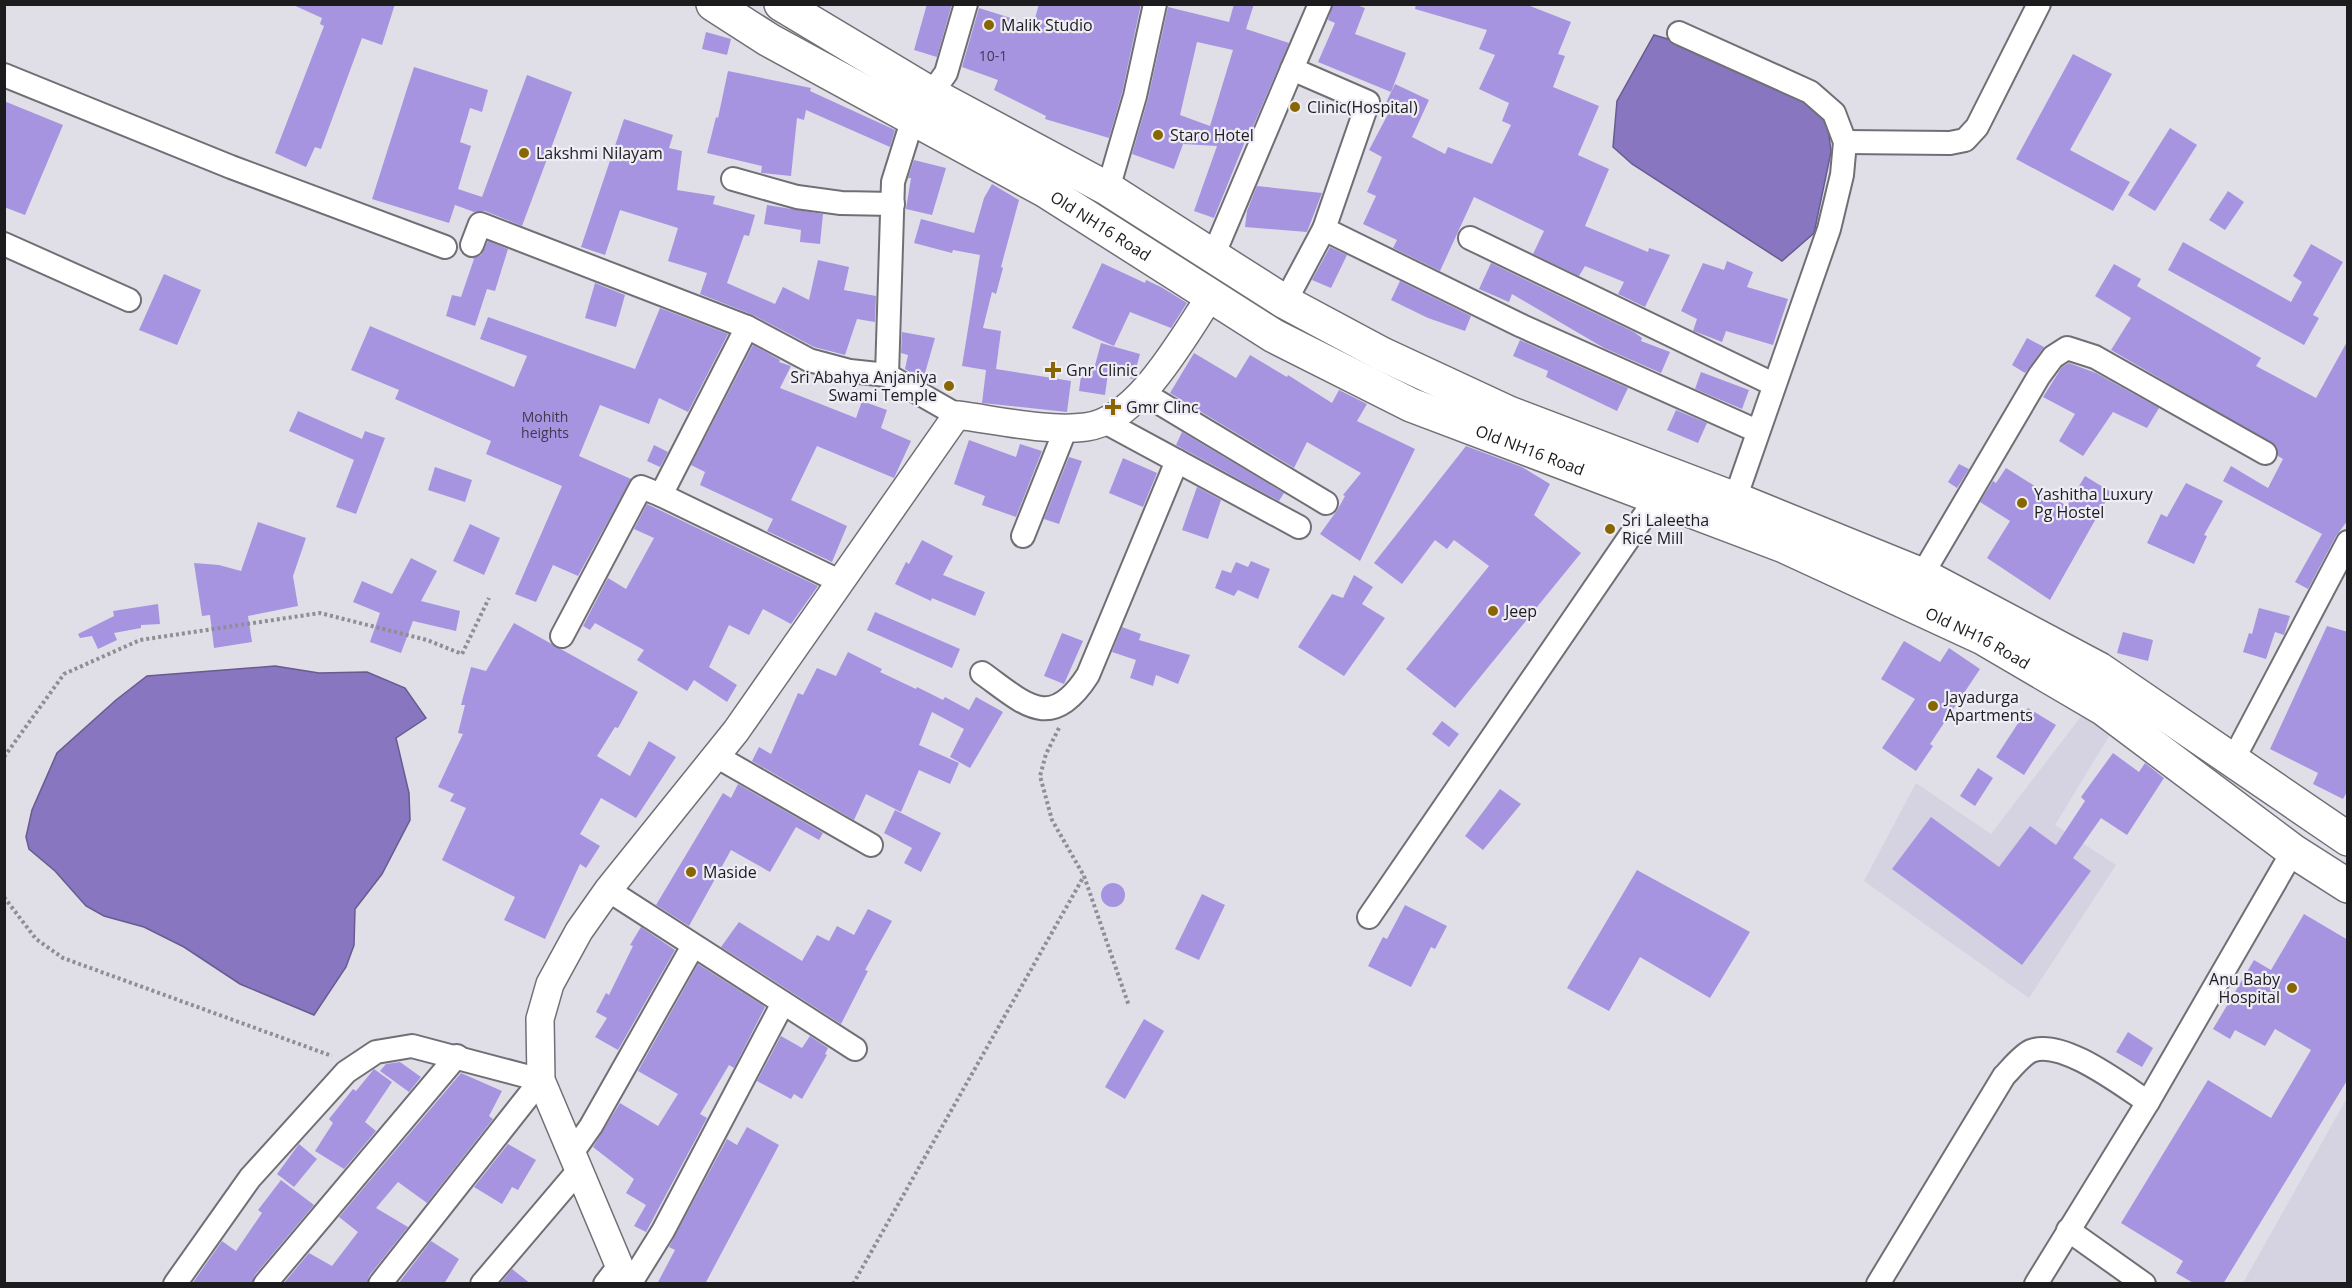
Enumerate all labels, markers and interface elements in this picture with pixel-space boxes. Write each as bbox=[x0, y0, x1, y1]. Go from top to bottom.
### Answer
place label: Malik Studio bbox=[1001, 14, 1093, 36]
marker: Malik Studio bbox=[982, 18, 996, 32]
house number: 10-1 bbox=[979, 46, 1007, 65]
place label: Clinic(Hospital) bbox=[1307, 96, 1418, 118]
marker: Clinic(Hospital) bbox=[1288, 100, 1302, 114]
place label: Staro Hotel bbox=[1170, 124, 1254, 146]
marker: Staro Hotel bbox=[1151, 128, 1165, 142]
place label: Lakshmi Nilayam bbox=[536, 142, 663, 164]
marker: Lakshmi Nilayam bbox=[517, 146, 531, 160]
street label: Old NH16 Road bbox=[1046, 186, 1155, 266]
place label: Gnr Clinic bbox=[1066, 359, 1138, 381]
marker: Gnr Clinic bbox=[1044, 361, 1062, 379]
place label: Sri Abahya Anjaniya Swami Temple bbox=[790, 366, 937, 406]
marker: Sri Abahya Anjaniya Swami Temple bbox=[942, 379, 956, 393]
place label: Gmr Clinc bbox=[1126, 396, 1199, 418]
marker: Gmr Clinc bbox=[1104, 398, 1122, 416]
house number: Mohith heights bbox=[521, 407, 569, 442]
street label: Old NH16 Road bbox=[1472, 419, 1588, 481]
place label: Yashitha Luxury Pg Hostel bbox=[2034, 483, 2154, 523]
marker: Yashitha Luxury Pg Hostel bbox=[2015, 496, 2029, 510]
place label: Sri Laleetha Rice Mill bbox=[1622, 509, 1709, 549]
marker: Sri Laleetha Rice Mill bbox=[1603, 522, 1617, 536]
place label: Jeep bbox=[1503, 600, 1537, 622]
street label: Old NH16 Road bbox=[1922, 602, 2034, 674]
marker: Jeep bbox=[1486, 604, 1500, 618]
place label: Jayadurga Apartments bbox=[1943, 686, 2033, 726]
marker: Jayadurga Apartments bbox=[1926, 699, 1940, 713]
place label: Maside bbox=[703, 861, 757, 883]
marker: Maside bbox=[684, 865, 698, 879]
place label: Anu Baby Hospital bbox=[2209, 968, 2281, 1008]
marker: Anu Baby Hospital bbox=[2285, 981, 2299, 995]

